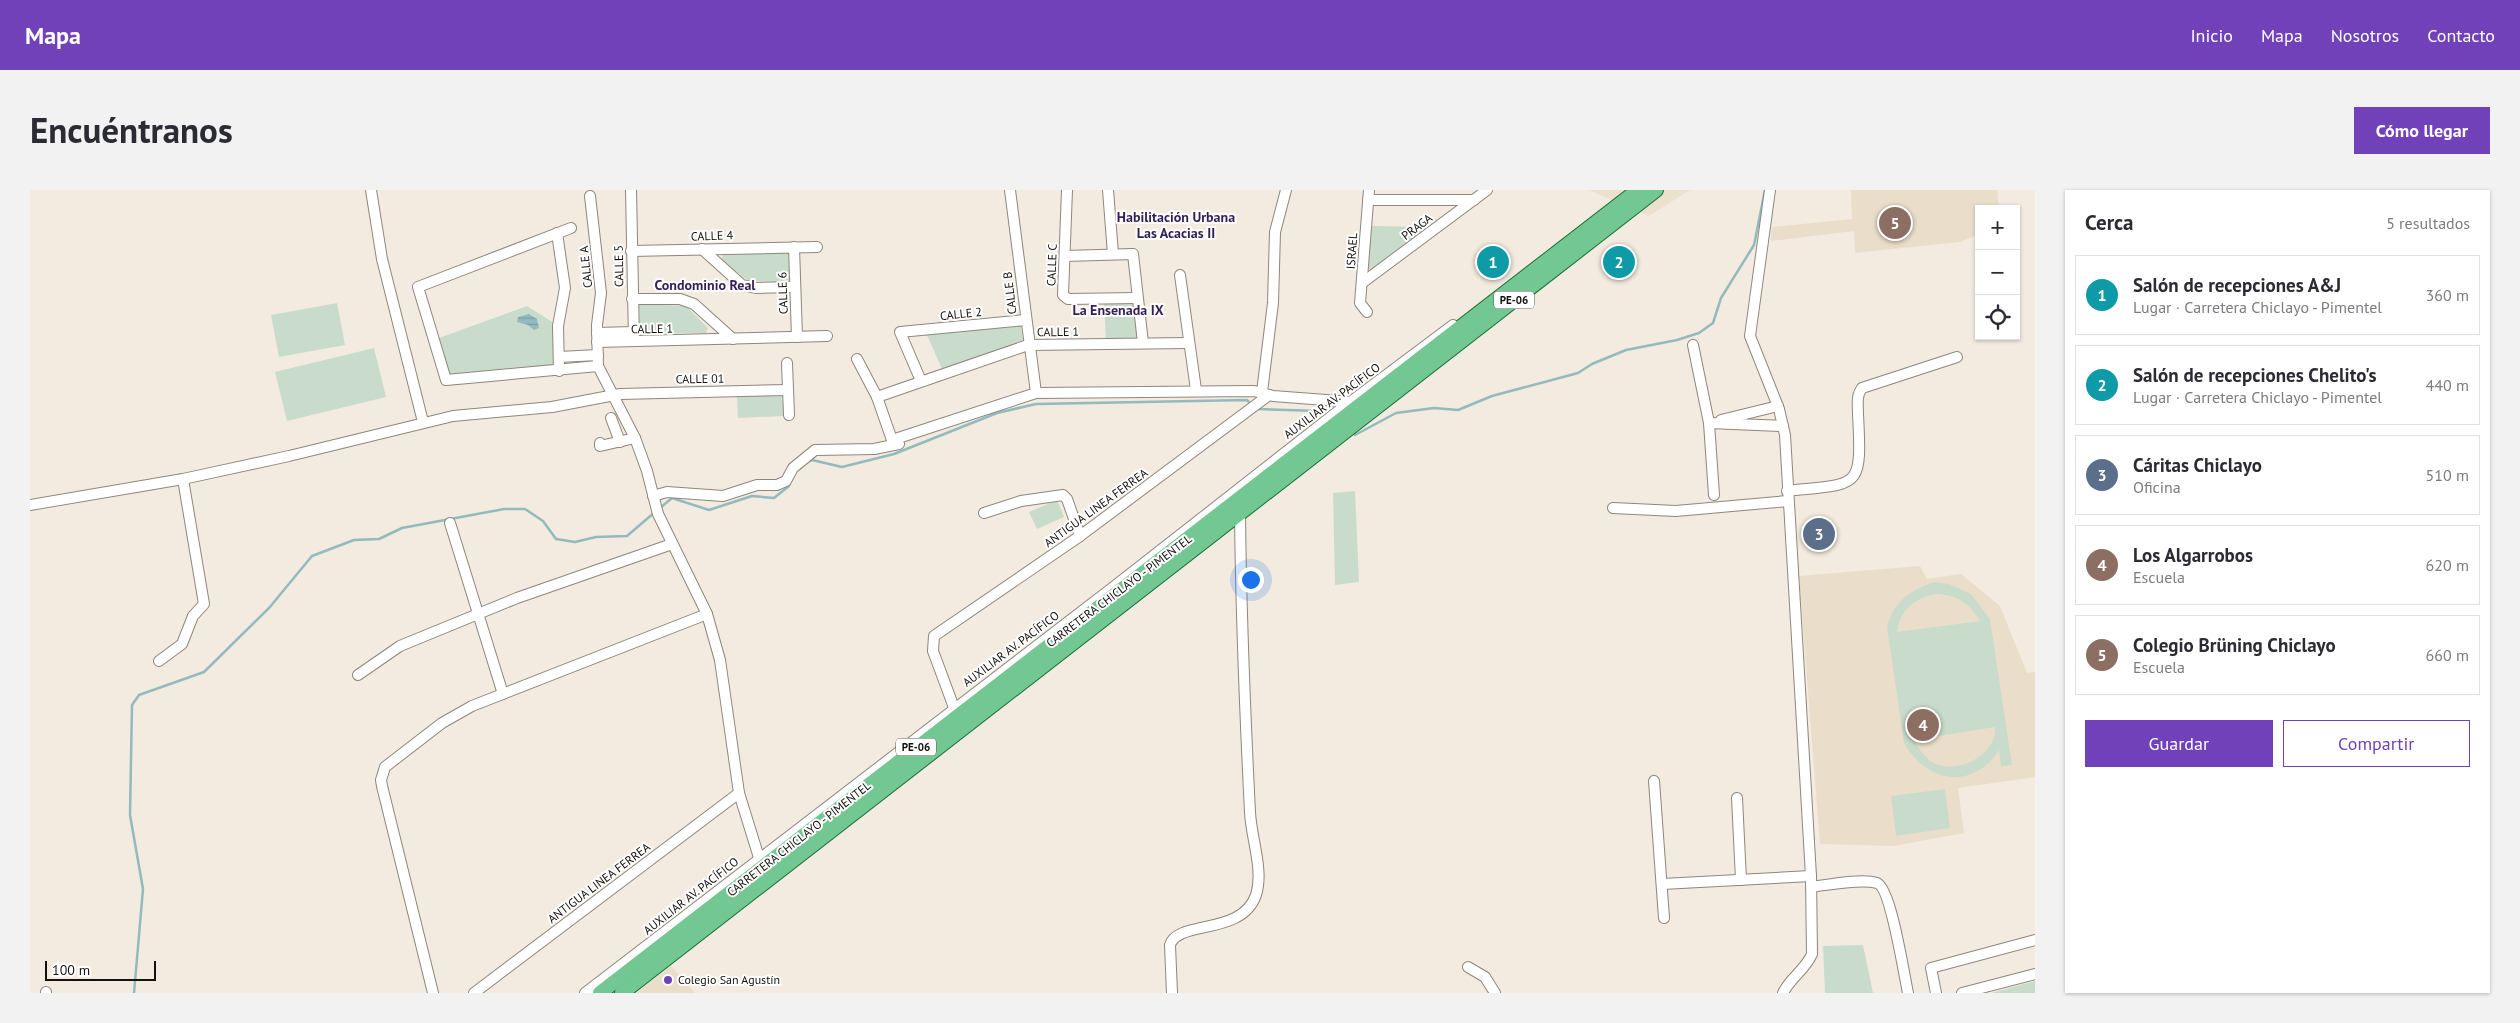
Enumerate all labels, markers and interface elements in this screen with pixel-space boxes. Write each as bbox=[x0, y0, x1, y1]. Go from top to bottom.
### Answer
text: Mapa bbox=[25, 20, 81, 51]
text: Inicio bbox=[2190, 24, 2233, 47]
text: Mapa bbox=[2261, 24, 2303, 47]
text: Nosotros bbox=[2331, 24, 2399, 47]
text: Contacto bbox=[2427, 24, 2495, 47]
text: Encuéntranos bbox=[30, 107, 233, 153]
button: Cómo llegar bbox=[2354, 107, 2490, 154]
pin: 5 bbox=[1879, 204, 1911, 242]
map controls bbox=[1975, 205, 2020, 340]
button: + bbox=[1975, 205, 2020, 250]
district label: Habilitación Urbana Las Acacias II bbox=[1117, 208, 1235, 242]
text: Cerca bbox=[2085, 209, 2134, 236]
street label: PRAGA bbox=[1398, 210, 1435, 243]
text: 5 resultados bbox=[2386, 213, 2470, 233]
street label: CALLE 4 bbox=[691, 227, 734, 244]
street label: ISRAEL bbox=[1343, 232, 1360, 270]
street label: CALLE C bbox=[1043, 243, 1060, 286]
pin: 1 bbox=[1477, 243, 1509, 281]
pin: 2 bbox=[1603, 243, 1635, 281]
street label: CALLE A bbox=[576, 245, 595, 289]
street label: CALLE 5 bbox=[611, 245, 626, 287]
button: − bbox=[1975, 250, 2020, 295]
street label: CALLE B bbox=[999, 271, 1020, 315]
street label: CALLE 6 bbox=[774, 272, 791, 314]
text: Salón de recepciones A&J bbox=[2133, 273, 2341, 297]
district label: Condominio Real bbox=[655, 276, 756, 294]
text: 1 bbox=[2097, 285, 2107, 305]
text: 360 m bbox=[2426, 285, 2469, 305]
road number: PE-06 bbox=[1494, 292, 1534, 308]
button: locate bbox=[1975, 295, 2020, 340]
text: Lugar · Carretera Chiclayo - Pimentel bbox=[2133, 297, 2382, 317]
district label: La Ensenada IX bbox=[1072, 301, 1164, 319]
street label: CALLE 2 bbox=[939, 304, 983, 323]
street label: CALLE 1 bbox=[631, 321, 673, 336]
street label: CALLE 1 bbox=[1037, 324, 1079, 339]
street label: AUXILIAR AV. PACÍFICO bbox=[1281, 359, 1383, 442]
text: Salón de recepciones Chelito's bbox=[2133, 363, 2376, 387]
street label: CALLE 01 bbox=[676, 371, 724, 386]
text: 2 bbox=[2097, 375, 2107, 395]
text: 440 m bbox=[2426, 375, 2469, 395]
text: Lugar · Carretera Chiclayo - Pimentel bbox=[2133, 387, 2382, 407]
text: Cáritas Chiclayo bbox=[2133, 453, 2262, 477]
street label: ANTIGUA LINEA FERREA bbox=[1041, 465, 1150, 550]
text: 3 bbox=[2097, 465, 2107, 485]
text: 510 m bbox=[2426, 465, 2469, 485]
text: Oficina bbox=[2133, 477, 2181, 497]
pin: 3 bbox=[1803, 515, 1835, 553]
street label: CARRETERA CHICLAYO - PIMENTEL bbox=[1043, 531, 1194, 650]
text: Los Algarrobos bbox=[2133, 543, 2253, 567]
text: 4 bbox=[2097, 555, 2107, 575]
text: 620 m bbox=[2426, 555, 2469, 575]
your location bbox=[1238, 567, 1264, 593]
text: Escuela bbox=[2133, 567, 2185, 587]
street label: AUXILIAR AV. PACÍFICO bbox=[960, 607, 1062, 690]
text: Colegio Brüning Chiclayo bbox=[2133, 633, 2336, 657]
text: 5 bbox=[2097, 645, 2107, 665]
text: 660 m bbox=[2426, 645, 2469, 665]
text: Escuela bbox=[2133, 657, 2185, 677]
pin: 4 bbox=[1907, 706, 1939, 744]
button: Guardar bbox=[2085, 720, 2273, 767]
button: Compartir bbox=[2283, 720, 2470, 767]
road number: PE-06 bbox=[896, 738, 936, 756]
street label: CARRETERA CHICLAYO - PIMENTEL bbox=[724, 778, 874, 899]
street label: ANTIGUA LINEA FERREA bbox=[544, 839, 653, 926]
street label: AUXILIAR AV. PACÍFICO bbox=[640, 854, 741, 938]
scale bar bbox=[45, 958, 156, 981]
text: 100 m bbox=[52, 961, 90, 979]
place label: Colegio San Agustín bbox=[678, 972, 780, 987]
marker: Colegio San Agustín bbox=[662, 974, 674, 986]

